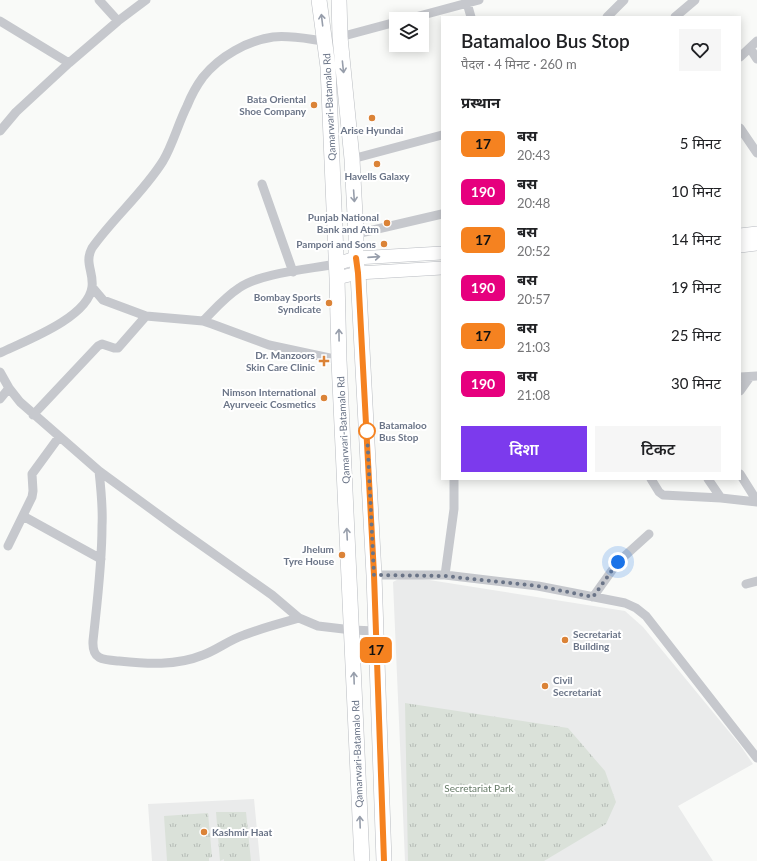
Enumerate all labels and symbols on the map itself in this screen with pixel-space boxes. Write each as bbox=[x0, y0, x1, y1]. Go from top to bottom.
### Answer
one-way arrow bbox=[318, 14, 326, 27]
street label: Qamarwari-Batamalo Rd bbox=[320, 53, 338, 161]
one-way arrow bbox=[339, 60, 347, 73]
place label: Bata Oriental Shoe Company bbox=[239, 93, 307, 117]
marker: Bata Oriental Shoe Company bbox=[309, 100, 319, 110]
marker: Arise Hyundai bbox=[367, 113, 377, 123]
place label: Arise Hyundai bbox=[340, 124, 404, 136]
marker: Havells Galaxy bbox=[372, 159, 382, 169]
place label: Havells Galaxy bbox=[344, 170, 410, 182]
one-way arrow bbox=[350, 189, 357, 202]
place label: Punjab National Bank and Atm bbox=[308, 211, 379, 235]
marker: Punjab National Bank and Atm bbox=[382, 218, 392, 228]
place label: Pampori and Sons bbox=[296, 238, 377, 250]
marker: Pampori and Sons bbox=[379, 239, 389, 249]
one-way arrow bbox=[367, 253, 380, 261]
place label: Bombay Sports Syndicate bbox=[254, 291, 322, 315]
marker: Bombay Sports Syndicate bbox=[324, 298, 334, 308]
one-way arrow bbox=[335, 329, 343, 342]
place label: Dr. Manzoors Skin Care Clinic bbox=[246, 349, 316, 373]
marker: Dr. Manzoors Skin Care Clinic bbox=[318, 355, 330, 367]
street label: Qamarwari-Batamalo Rd bbox=[334, 376, 352, 484]
place label: Nimson International Ayurveeic Cosmetics bbox=[222, 386, 317, 410]
marker: Nimson International Ayurveeic Cosmetics bbox=[319, 393, 329, 403]
place label: Batamaloo Bus Stop bbox=[379, 419, 427, 443]
marker: Batamaloo Bus Stop bbox=[358, 422, 376, 440]
one-way arrow bbox=[344, 528, 351, 541]
place label: Jhelum Tyre House bbox=[284, 543, 335, 567]
marker: Jhelum Tyre House bbox=[337, 550, 347, 560]
your location bbox=[608, 552, 628, 572]
place label: Secretariat Building bbox=[573, 628, 622, 652]
marker: Secretariat Building bbox=[560, 635, 570, 645]
line badge: 17 bbox=[358, 637, 394, 663]
one-way arrow bbox=[350, 672, 358, 685]
place label: Civil Secretariat bbox=[553, 674, 602, 698]
marker: Civil Secretariat bbox=[540, 681, 550, 691]
street label: Qamarwari-Batamalo Rd bbox=[349, 700, 365, 808]
park label: Secretariat Park bbox=[444, 782, 515, 794]
one-way arrow bbox=[356, 816, 364, 829]
place label: Kashmir Haat bbox=[212, 826, 272, 838]
marker: Kashmir Haat bbox=[199, 827, 209, 837]

